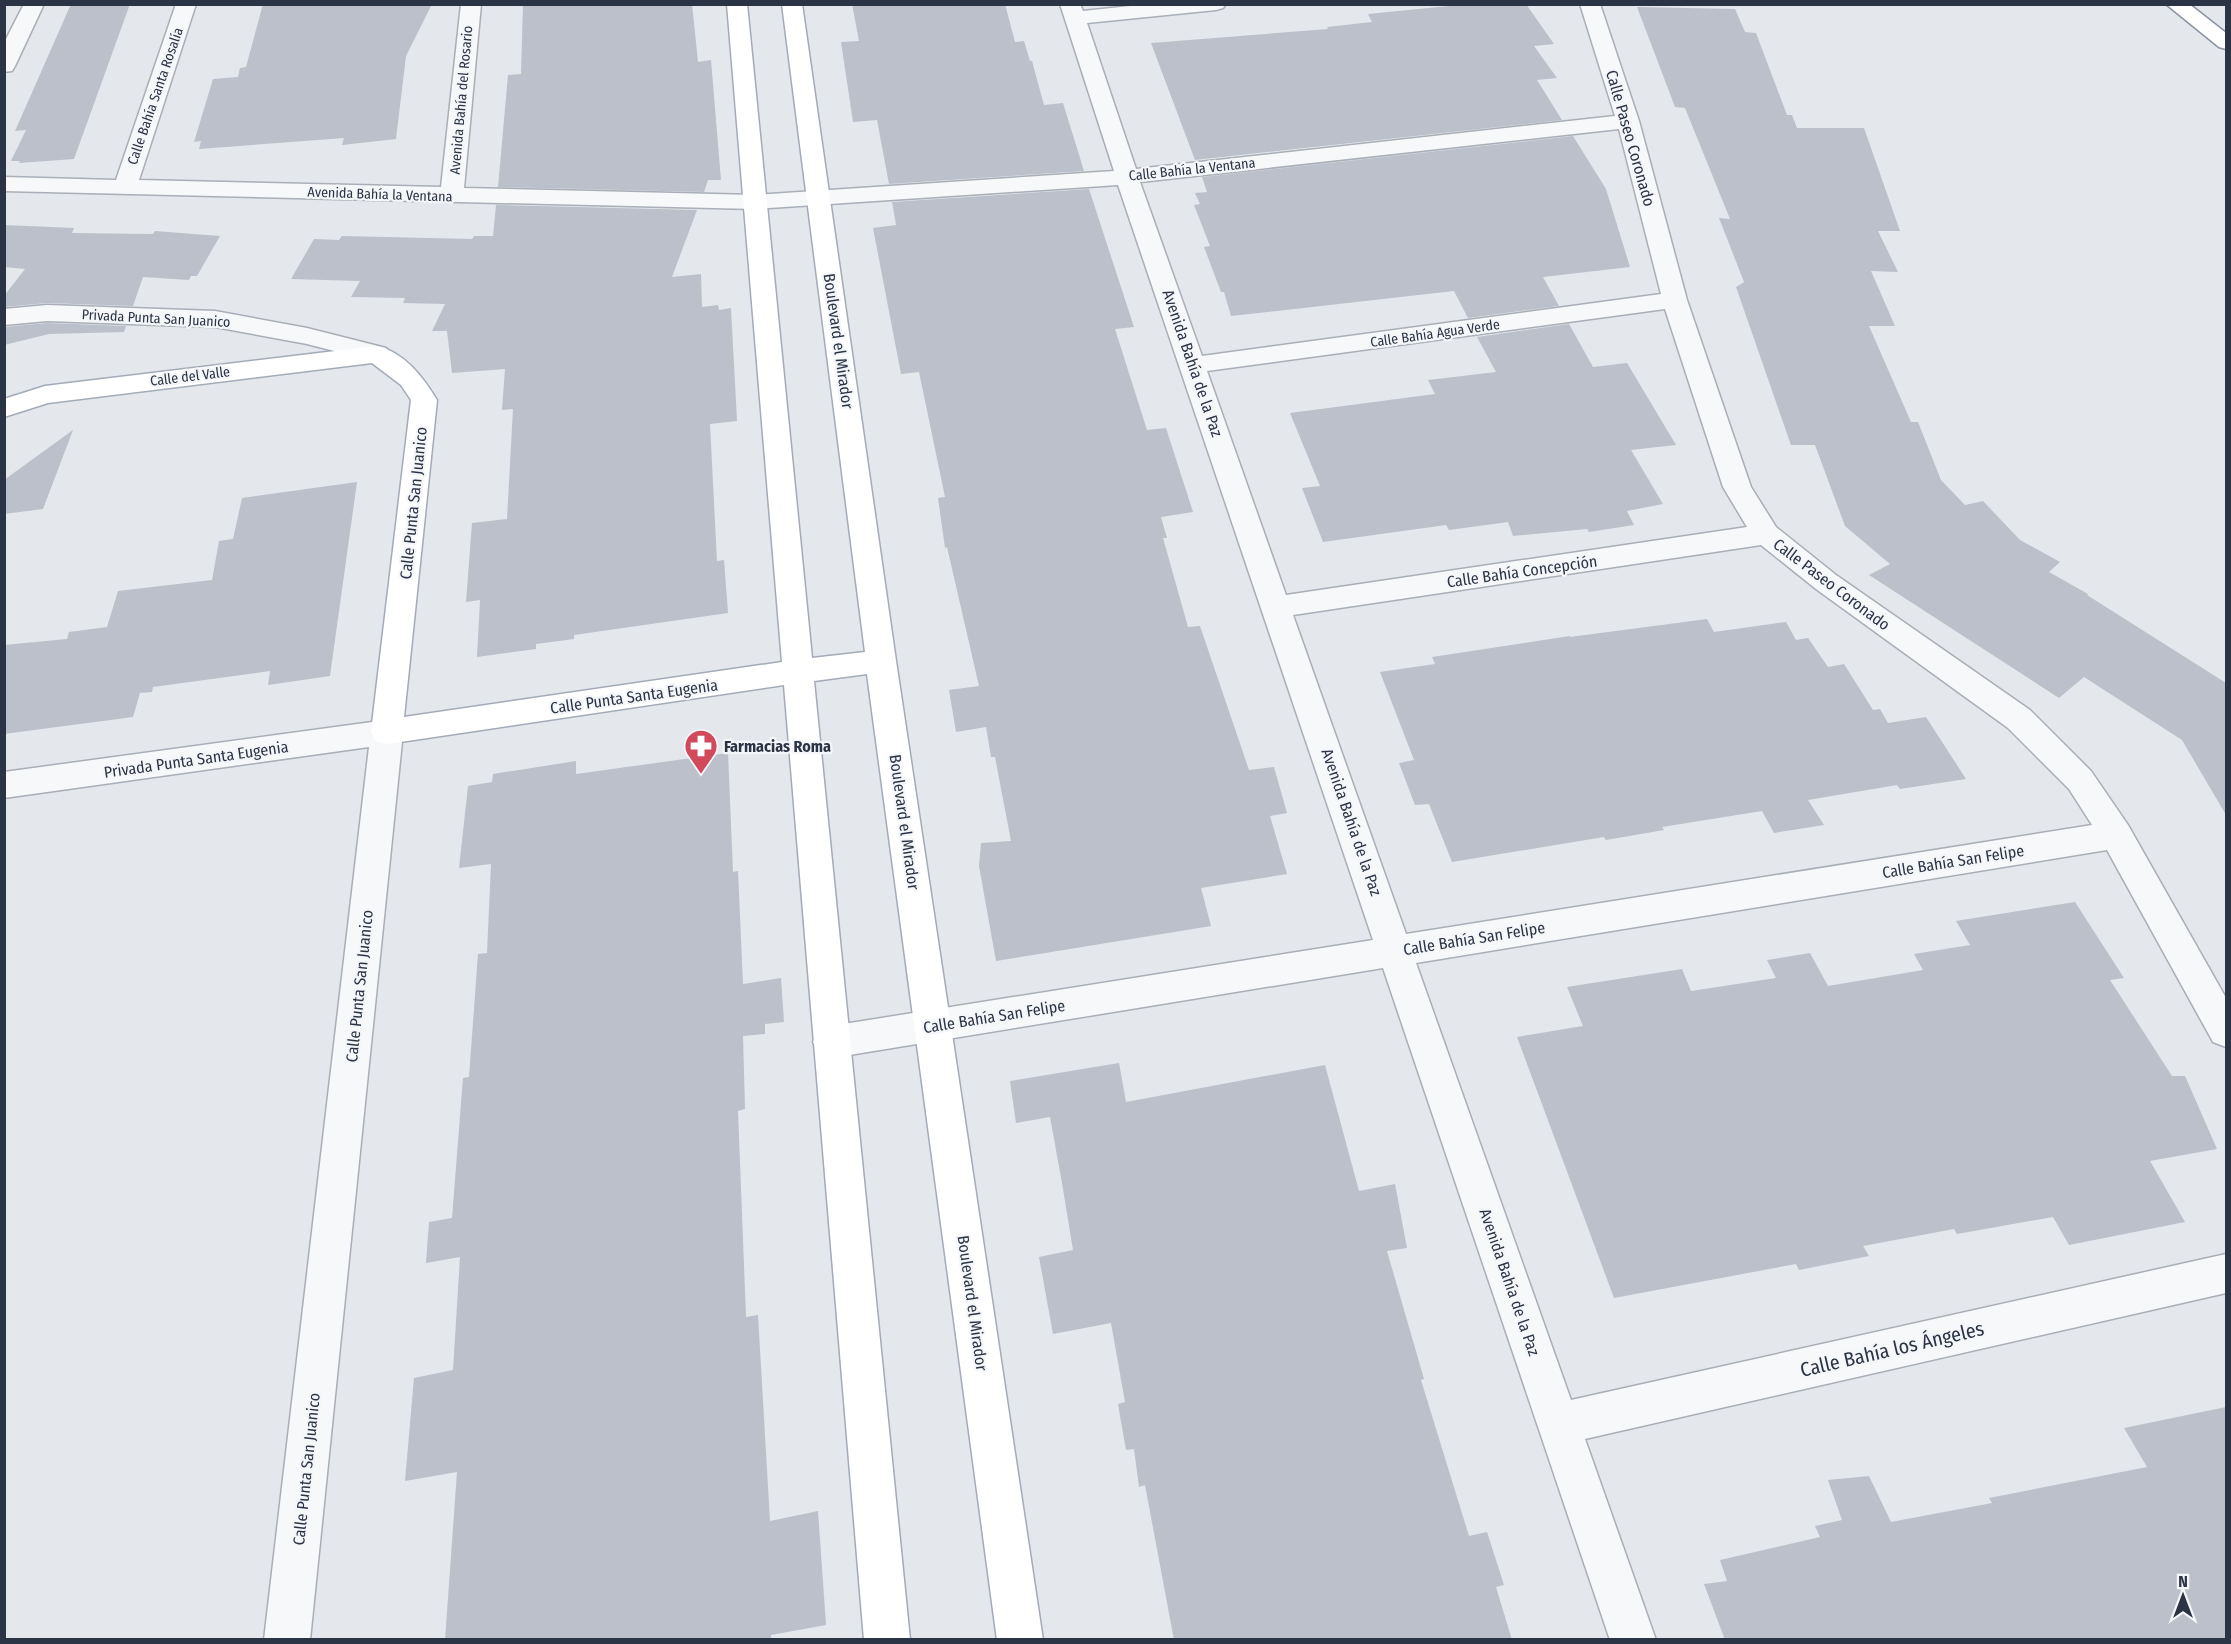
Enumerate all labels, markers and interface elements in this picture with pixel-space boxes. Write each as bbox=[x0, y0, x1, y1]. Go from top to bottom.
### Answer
street label: Calle Bahía Santa Rosalía bbox=[124, 25, 187, 167]
street label: Avenida Bahía del Rosario bbox=[447, 25, 476, 175]
street label: Calle Paseo Coronado bbox=[1602, 68, 1659, 208]
street label: Calle Bahía la Ventana bbox=[1128, 154, 1256, 185]
street label: Avenida Bahía la Ventana bbox=[307, 183, 453, 206]
street label: Boulevard el Mirador bbox=[820, 272, 857, 410]
street label: Avenida Bahía de la Paz bbox=[1158, 287, 1227, 439]
street label: Privada Punta San Juanico bbox=[81, 306, 231, 331]
street label: Calle Bahía Agua Verde bbox=[1369, 316, 1501, 351]
street label: Calle del Valle bbox=[149, 363, 231, 390]
street label: Calle Punta San Juanico bbox=[396, 426, 431, 580]
street label: Calle Paseo Coronado bbox=[1770, 534, 1894, 634]
street label: Calle Bahía Concepción bbox=[1446, 552, 1598, 591]
street label: Calle Punta Santa Eugenia bbox=[549, 675, 719, 718]
pharmacy icon: Farmacias Roma bbox=[683, 728, 719, 775]
street label: Privada Punta Santa Eugenia bbox=[103, 737, 290, 782]
place label: Farmacias Roma bbox=[724, 737, 831, 756]
street label: Avenida Bahía de la Paz bbox=[1317, 746, 1386, 898]
street label: Boulevard el Mirador bbox=[886, 753, 923, 891]
street label: Calle Bahía San Felipe bbox=[1881, 841, 2025, 882]
street label: Calle Punta San Juanico bbox=[342, 909, 377, 1063]
street label: Calle Bahía San Felipe bbox=[1402, 918, 1546, 959]
street label: Calle Bahía San Felipe bbox=[922, 996, 1066, 1037]
street label: Avenida Bahía de la Paz bbox=[1475, 1206, 1544, 1358]
street label: Boulevard el Mirador bbox=[954, 1234, 991, 1372]
street label: Calle Bahía los Ángeles bbox=[1798, 1316, 1986, 1382]
street label: Calle Punta San Juanico bbox=[289, 1392, 324, 1546]
north arrow bbox=[2153, 1566, 2213, 1626]
text: N bbox=[2178, 1572, 2188, 1591]

